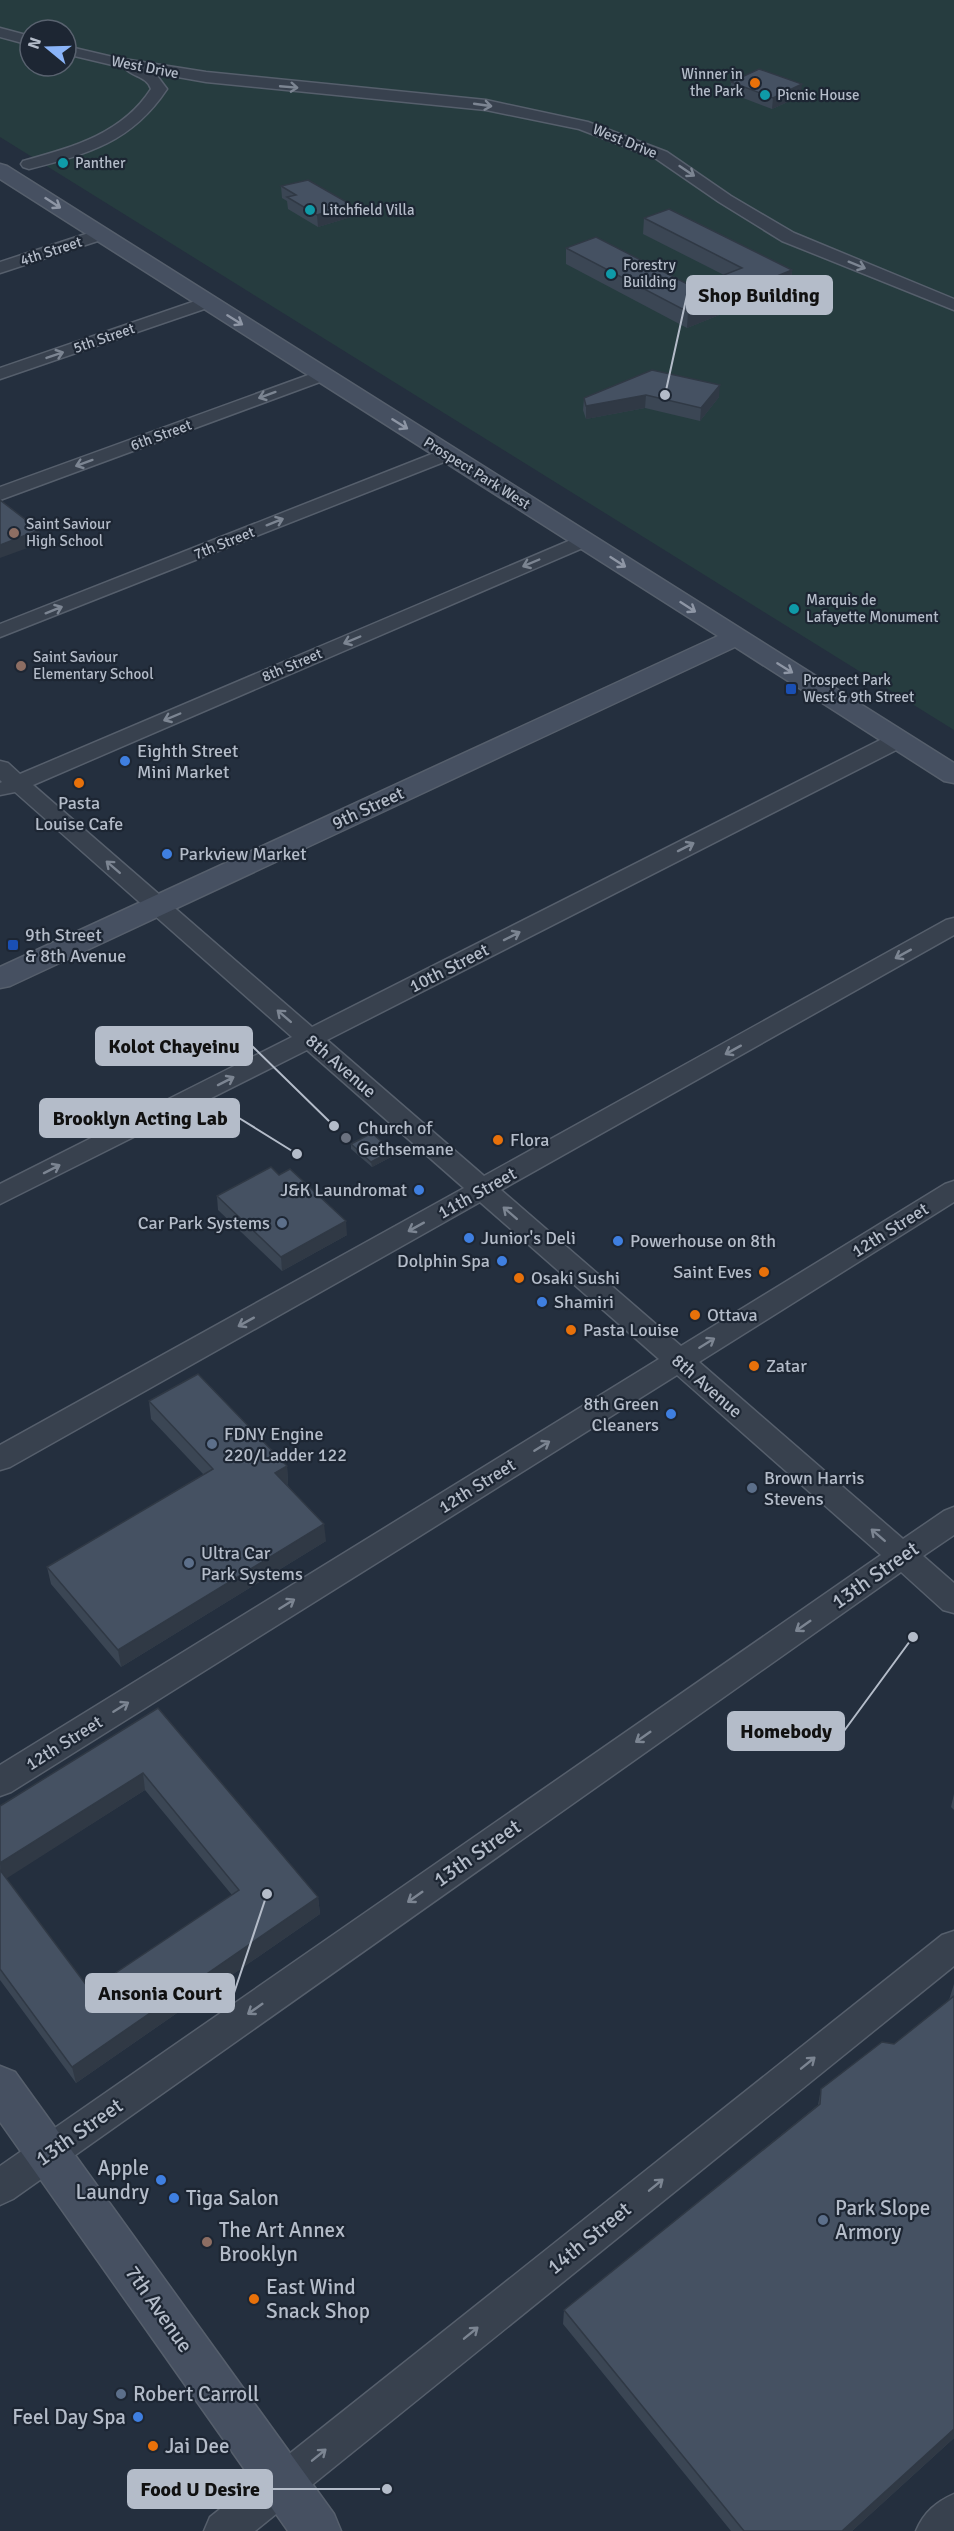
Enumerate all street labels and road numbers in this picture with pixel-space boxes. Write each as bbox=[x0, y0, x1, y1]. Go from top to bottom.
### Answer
street label: West Drive bbox=[110, 52, 180, 82]
street label: West Drive bbox=[590, 120, 660, 162]
street label: 4th Street bbox=[18, 233, 84, 269]
street label: 5th Street bbox=[71, 319, 137, 357]
street label: 6th Street bbox=[128, 416, 194, 454]
street label: Prospect Park West bbox=[420, 433, 534, 513]
street label: 7th Street bbox=[191, 523, 257, 563]
street label: 8th Street bbox=[259, 644, 325, 686]
street label: 9th Street bbox=[329, 782, 407, 834]
street label: 10th Street bbox=[406, 939, 492, 997]
street label: 8th Avenue bbox=[301, 1029, 381, 1103]
street label: 11th Street bbox=[434, 1162, 520, 1224]
street label: 12th Street bbox=[848, 1198, 932, 1262]
street label: 8th Avenue bbox=[667, 1349, 747, 1423]
street label: 12th Street bbox=[435, 1454, 519, 1518]
street label: 13th Street bbox=[826, 1535, 924, 1615]
street label: 12th Street bbox=[22, 1711, 106, 1775]
street label: 13th Street bbox=[428, 1813, 526, 1893]
street label: 13th Street bbox=[30, 2092, 128, 2172]
street label: 14th Street bbox=[542, 2196, 636, 2280]
street label: 7th Avenue bbox=[120, 2260, 198, 2358]

